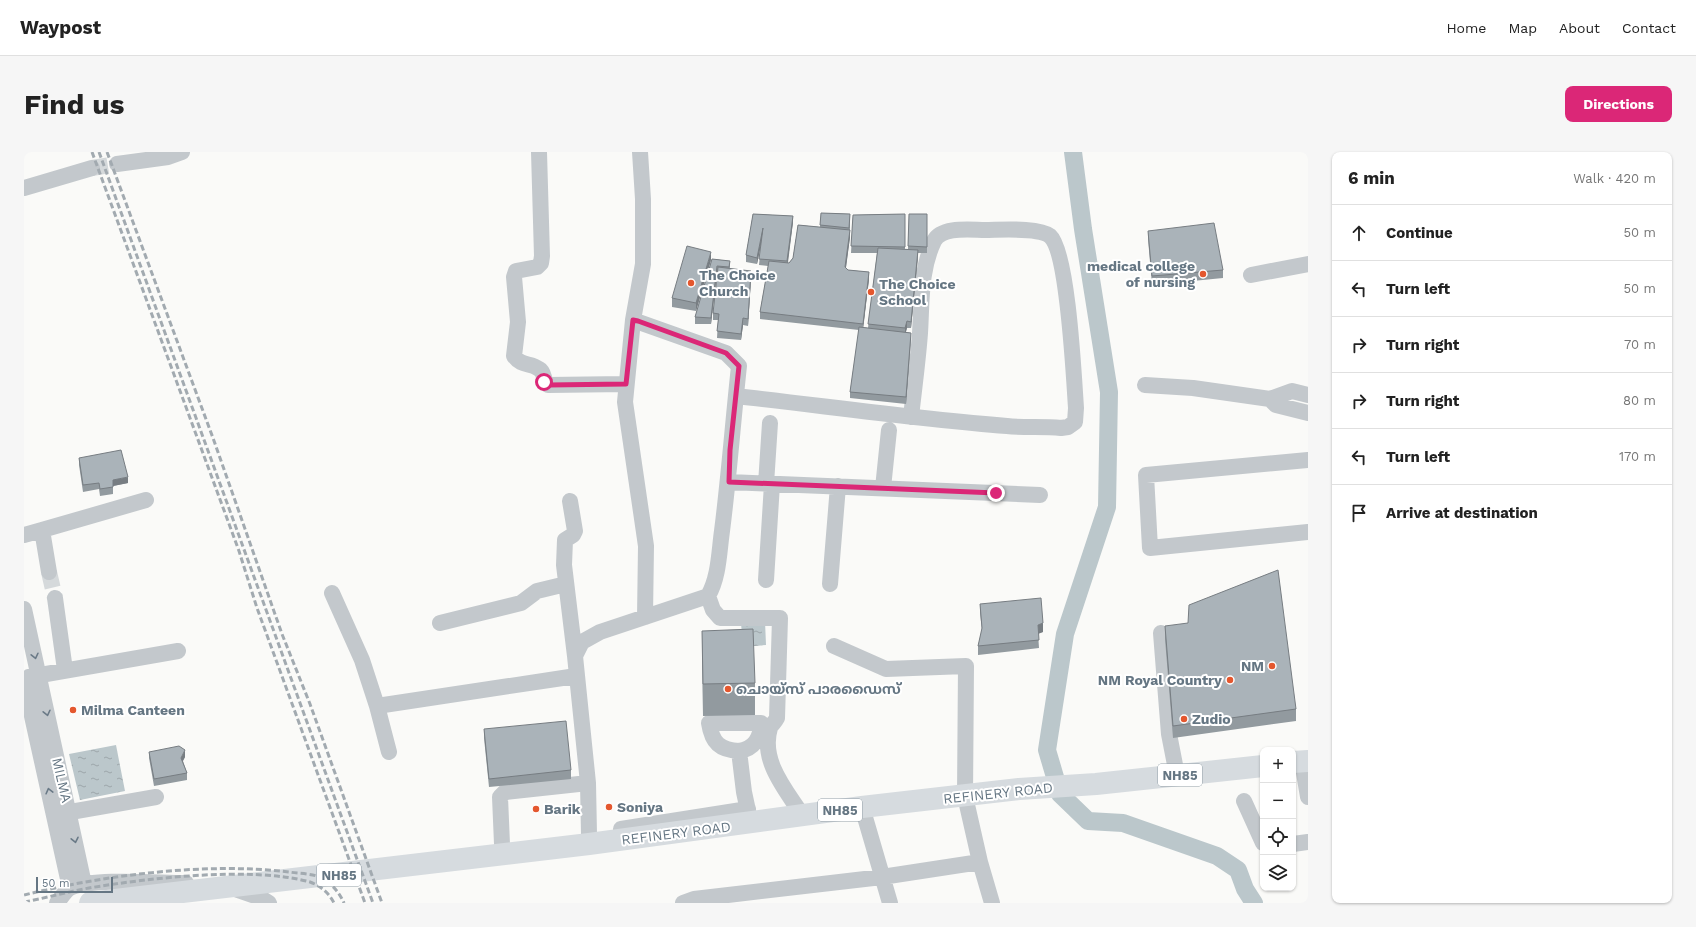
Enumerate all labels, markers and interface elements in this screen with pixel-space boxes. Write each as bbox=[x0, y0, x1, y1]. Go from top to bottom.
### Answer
text: Waypost bbox=[20, 16, 101, 39]
text: Home bbox=[1446, 20, 1486, 36]
text: Map bbox=[1508, 20, 1537, 36]
text: About bbox=[1559, 20, 1600, 36]
text: Contact bbox=[1622, 20, 1676, 36]
button: Directions bbox=[1565, 86, 1672, 122]
text: Find us bbox=[24, 88, 124, 121]
text: 6 min bbox=[1348, 168, 1395, 188]
text: Walk · 420 m bbox=[1573, 171, 1656, 186]
icon: ahead bbox=[1348, 222, 1370, 244]
text: Continue bbox=[1386, 224, 1453, 242]
text: 50 m bbox=[1624, 225, 1656, 240]
place label: medical college of nursing bbox=[1087, 258, 1195, 290]
place label: The Choice Church bbox=[699, 267, 776, 299]
marker: medical college of nursing bbox=[1198, 269, 1208, 279]
place label: The Choice School bbox=[879, 276, 956, 308]
marker: The Choice Church bbox=[686, 278, 696, 288]
icon: left bbox=[1348, 278, 1370, 300]
text: Turn left bbox=[1386, 280, 1450, 298]
text: 50 m bbox=[1624, 281, 1656, 296]
marker: The Choice School bbox=[866, 287, 876, 297]
icon: right bbox=[1348, 334, 1370, 356]
text: Turn right bbox=[1386, 336, 1459, 354]
text: 70 m bbox=[1624, 337, 1656, 352]
route start bbox=[535, 373, 553, 391]
icon: right bbox=[1348, 390, 1370, 412]
text: Turn right bbox=[1386, 392, 1459, 410]
text: 80 m bbox=[1623, 393, 1656, 408]
icon: left bbox=[1348, 446, 1370, 468]
text: Turn left bbox=[1386, 448, 1450, 466]
text: 170 m bbox=[1619, 449, 1656, 464]
route end bbox=[987, 484, 1005, 502]
icon: arrive bbox=[1348, 502, 1370, 524]
text: Arrive at destination bbox=[1386, 504, 1538, 522]
one-way arrow bbox=[30, 653, 38, 659]
place label: NM bbox=[1241, 658, 1264, 674]
marker: NM bbox=[1267, 661, 1277, 671]
place label: NM Royal Country bbox=[1098, 672, 1222, 688]
marker: NM Royal Country bbox=[1225, 675, 1235, 685]
place label: ചൊയ്സ് പാരഡൈസ് bbox=[736, 681, 903, 697]
marker: ചൊയ്സ് പാരഡൈസ് bbox=[723, 684, 733, 694]
place label: Milma Canteen bbox=[81, 702, 185, 718]
marker: Milma Canteen bbox=[68, 705, 78, 715]
one-way arrow bbox=[42, 710, 50, 716]
place label: Zudio bbox=[1192, 711, 1231, 727]
marker: Zudio bbox=[1179, 714, 1189, 724]
map controls bbox=[1260, 747, 1296, 891]
button: + bbox=[1260, 747, 1296, 783]
street label: MILMA bbox=[49, 756, 75, 804]
road number: NH85 bbox=[1158, 764, 1202, 786]
street label: REFINERY ROAD bbox=[942, 779, 1054, 807]
button: − bbox=[1260, 783, 1296, 819]
one-way arrow bbox=[46, 788, 54, 794]
place label: Soniya bbox=[617, 799, 664, 815]
road number: NH85 bbox=[818, 799, 862, 821]
place label: Barik bbox=[544, 801, 581, 817]
marker: Soniya bbox=[604, 802, 614, 812]
marker: Barik bbox=[531, 804, 541, 814]
street label: REFINERY ROAD bbox=[620, 818, 732, 848]
button: locate bbox=[1260, 819, 1296, 855]
one-way arrow bbox=[71, 837, 79, 843]
button: layers bbox=[1260, 855, 1296, 891]
road number: NH85 bbox=[317, 864, 361, 886]
scale bar bbox=[36, 875, 113, 894]
text: 50 m bbox=[42, 877, 69, 890]

